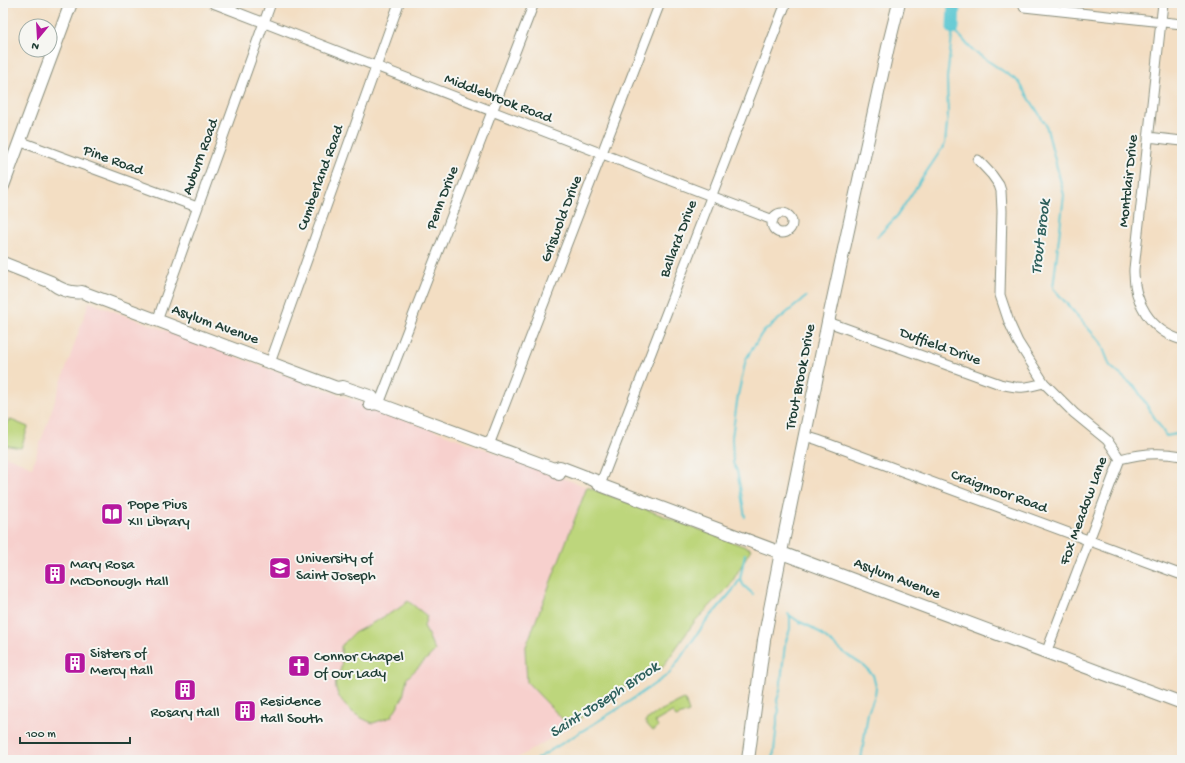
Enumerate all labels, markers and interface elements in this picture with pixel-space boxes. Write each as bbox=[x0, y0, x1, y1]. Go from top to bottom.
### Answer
north arrow bbox=[18, 18, 58, 58]
text: N bbox=[30, 39, 41, 52]
street label: Middlebrook Road bbox=[442, 70, 556, 128]
street label: Auburn Road bbox=[179, 115, 223, 197]
street label: Cumberland Road bbox=[294, 122, 349, 233]
street label: Montclair Drive bbox=[1115, 134, 1143, 228]
street label: Pine Road bbox=[80, 141, 147, 181]
street label: Penn Drive bbox=[422, 163, 463, 233]
street label: Griswold Drive bbox=[537, 173, 587, 265]
water label: Trout Brook bbox=[1028, 197, 1056, 276]
street label: Ballard Drive bbox=[656, 198, 702, 281]
street label: Asylum Avenue bbox=[169, 301, 261, 349]
street label: Trout Brook Drive bbox=[782, 322, 820, 432]
street label: Duffield Drive bbox=[896, 324, 983, 370]
street label: Fox Meadow Lane bbox=[1056, 454, 1112, 568]
street label: Craigmoor Road bbox=[948, 466, 1051, 518]
place label: Pope Pius XII Library bbox=[127, 496, 190, 531]
library icon: Pope Pius XII Library bbox=[99, 501, 125, 527]
place label: University of Saint Joseph bbox=[296, 550, 376, 585]
street label: Asylum Avenue bbox=[851, 554, 943, 604]
school or university icon: University of Saint Joseph bbox=[267, 555, 293, 581]
place label: Mary Rosa McDonough Hall bbox=[70, 556, 169, 591]
building icon: Mary Rosa McDonough Hall bbox=[42, 561, 68, 587]
place label: Sisters of Mercy Hall bbox=[90, 645, 153, 680]
place label: Connor Chapel Of Our Lady bbox=[314, 648, 404, 683]
building icon: Sisters of Mercy Hall bbox=[62, 650, 88, 676]
church icon: Connor Chapel Of Our Lady bbox=[286, 653, 312, 679]
water label: Saint Joseph Brook bbox=[547, 658, 665, 743]
building icon: Rosary Hall bbox=[172, 677, 198, 703]
place label: Residence Hall South bbox=[260, 693, 323, 728]
building icon: Residence Hall South bbox=[232, 698, 258, 724]
place label: Rosary Hall bbox=[150, 704, 220, 722]
scale bar bbox=[20, 719, 130, 745]
text: 100 m bbox=[25, 728, 56, 742]

